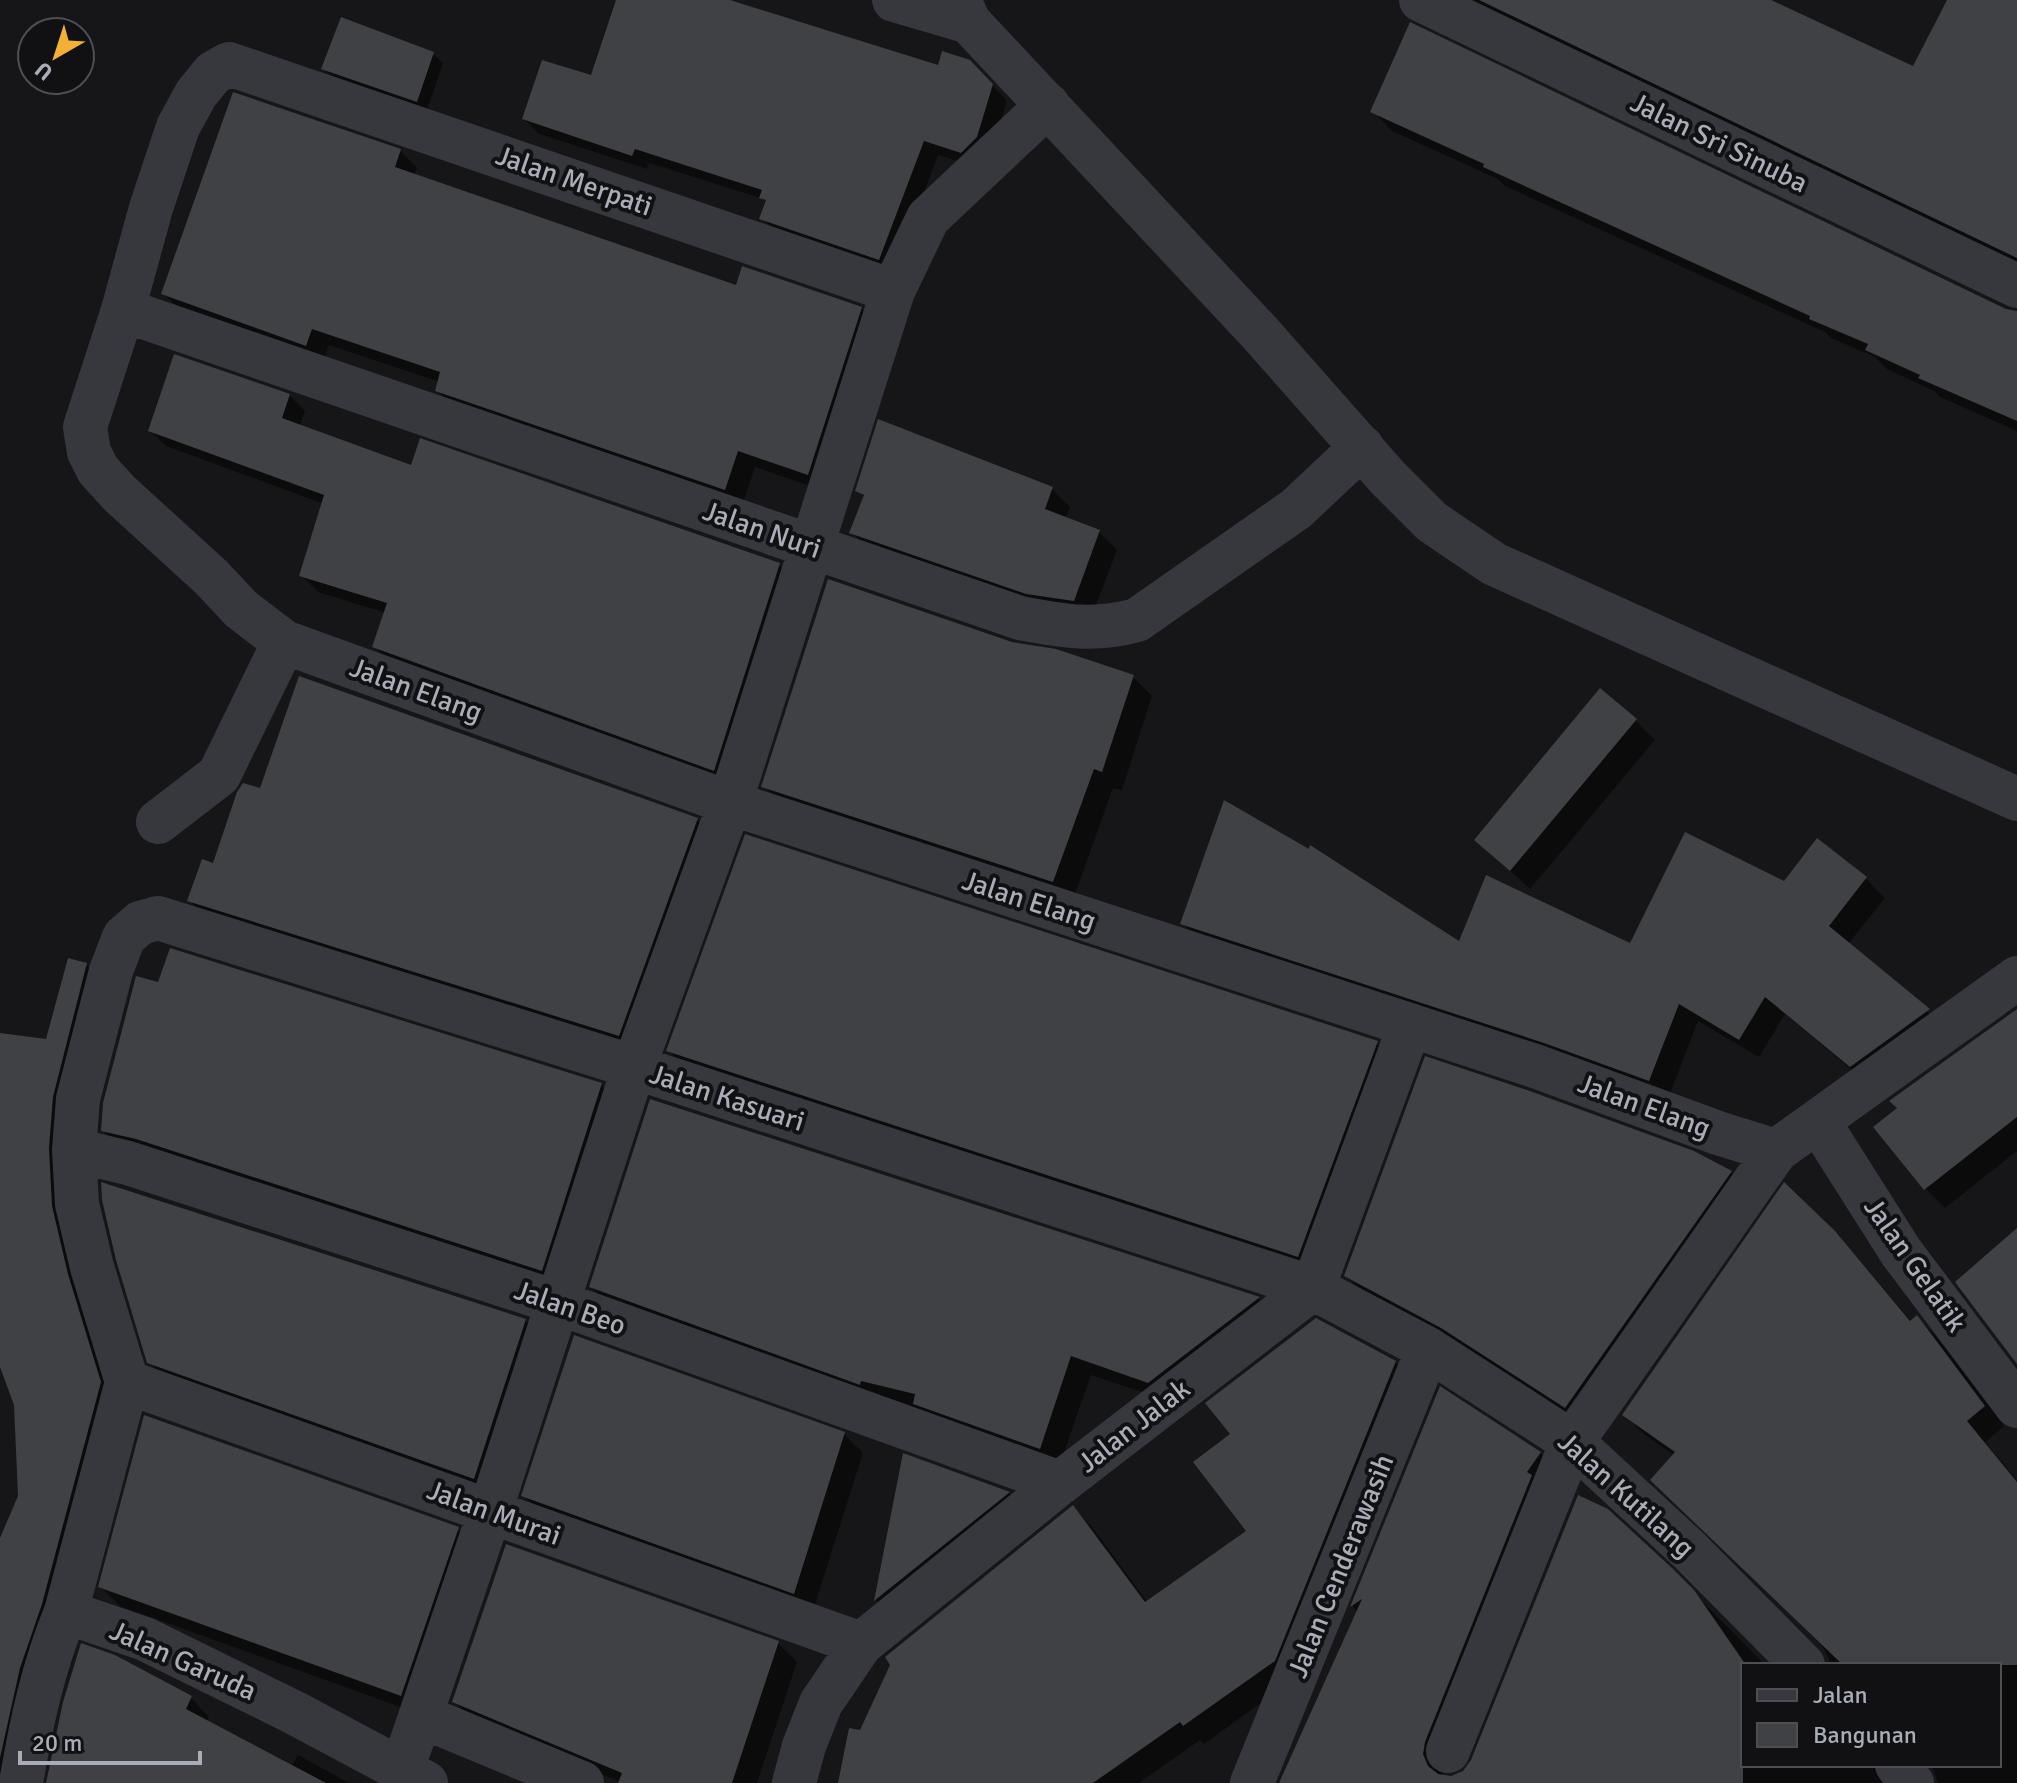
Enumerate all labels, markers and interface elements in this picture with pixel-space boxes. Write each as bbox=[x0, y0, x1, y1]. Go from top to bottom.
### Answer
north arrow bbox=[16, 16, 96, 96]
text: U bbox=[29, 56, 58, 86]
street label: Jalan Sri Sinuba bbox=[1625, 85, 1813, 201]
street label: Jalan Merpati bbox=[491, 138, 657, 224]
street label: Jalan Nuri bbox=[698, 494, 826, 566]
street label: Jalan Elang bbox=[345, 650, 487, 730]
street label: Jalan Elang bbox=[958, 863, 1100, 939]
street label: Jalan Kasuari bbox=[645, 1057, 809, 1139]
street label: Jalan Elang bbox=[1573, 1066, 1715, 1146]
street label: Jalan Gelatik bbox=[1856, 1191, 1974, 1339]
street label: Jalan Beo bbox=[510, 1273, 630, 1343]
street label: Jalan Jalak bbox=[1071, 1372, 1197, 1480]
street label: Jalan Kutilang bbox=[1551, 1425, 1701, 1565]
street label: Jalan Cenderawasih bbox=[1281, 1449, 1401, 1683]
street label: Jalan Murai bbox=[423, 1473, 565, 1553]
street label: Jalan Garuda bbox=[104, 1614, 262, 1708]
legend bbox=[1741, 1663, 2001, 1767]
text: Jalan bbox=[1813, 1680, 1868, 1710]
scale bar bbox=[20, 1715, 200, 1765]
text: Bangunan bbox=[1813, 1720, 1917, 1750]
text: 20 m bbox=[32, 1728, 82, 1758]

